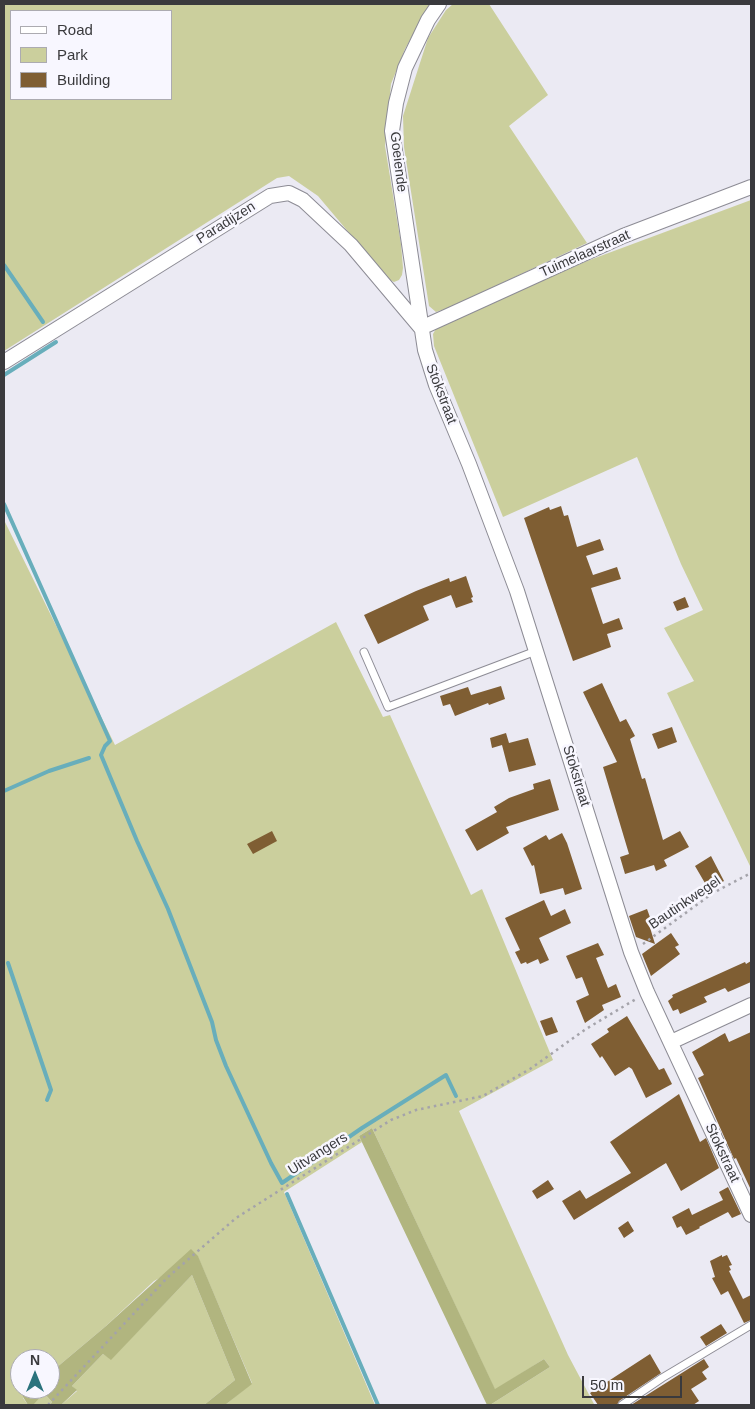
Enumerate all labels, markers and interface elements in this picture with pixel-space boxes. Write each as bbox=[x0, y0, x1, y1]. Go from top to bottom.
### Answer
legend bbox=[10, 10, 172, 100]
text: Road bbox=[57, 21, 93, 38]
text: Park bbox=[57, 46, 88, 63]
text: Building bbox=[57, 71, 110, 88]
street label: Goeiende bbox=[386, 131, 410, 193]
street label: Paradijzen bbox=[193, 198, 259, 248]
street label: Tuimelaarstraat bbox=[537, 227, 633, 281]
street label: Stokstraat bbox=[422, 362, 460, 426]
street label: Stokstraat bbox=[559, 743, 593, 809]
street label: Bautinkwegel bbox=[646, 873, 724, 933]
street label: Stokstraat bbox=[701, 1121, 743, 1185]
street label: Uitvangers bbox=[285, 1129, 351, 1179]
north arrow bbox=[10, 1349, 60, 1399]
text: N bbox=[30, 1352, 40, 1368]
scale bar bbox=[585, 1366, 685, 1398]
text: 50 m bbox=[590, 1376, 623, 1393]

